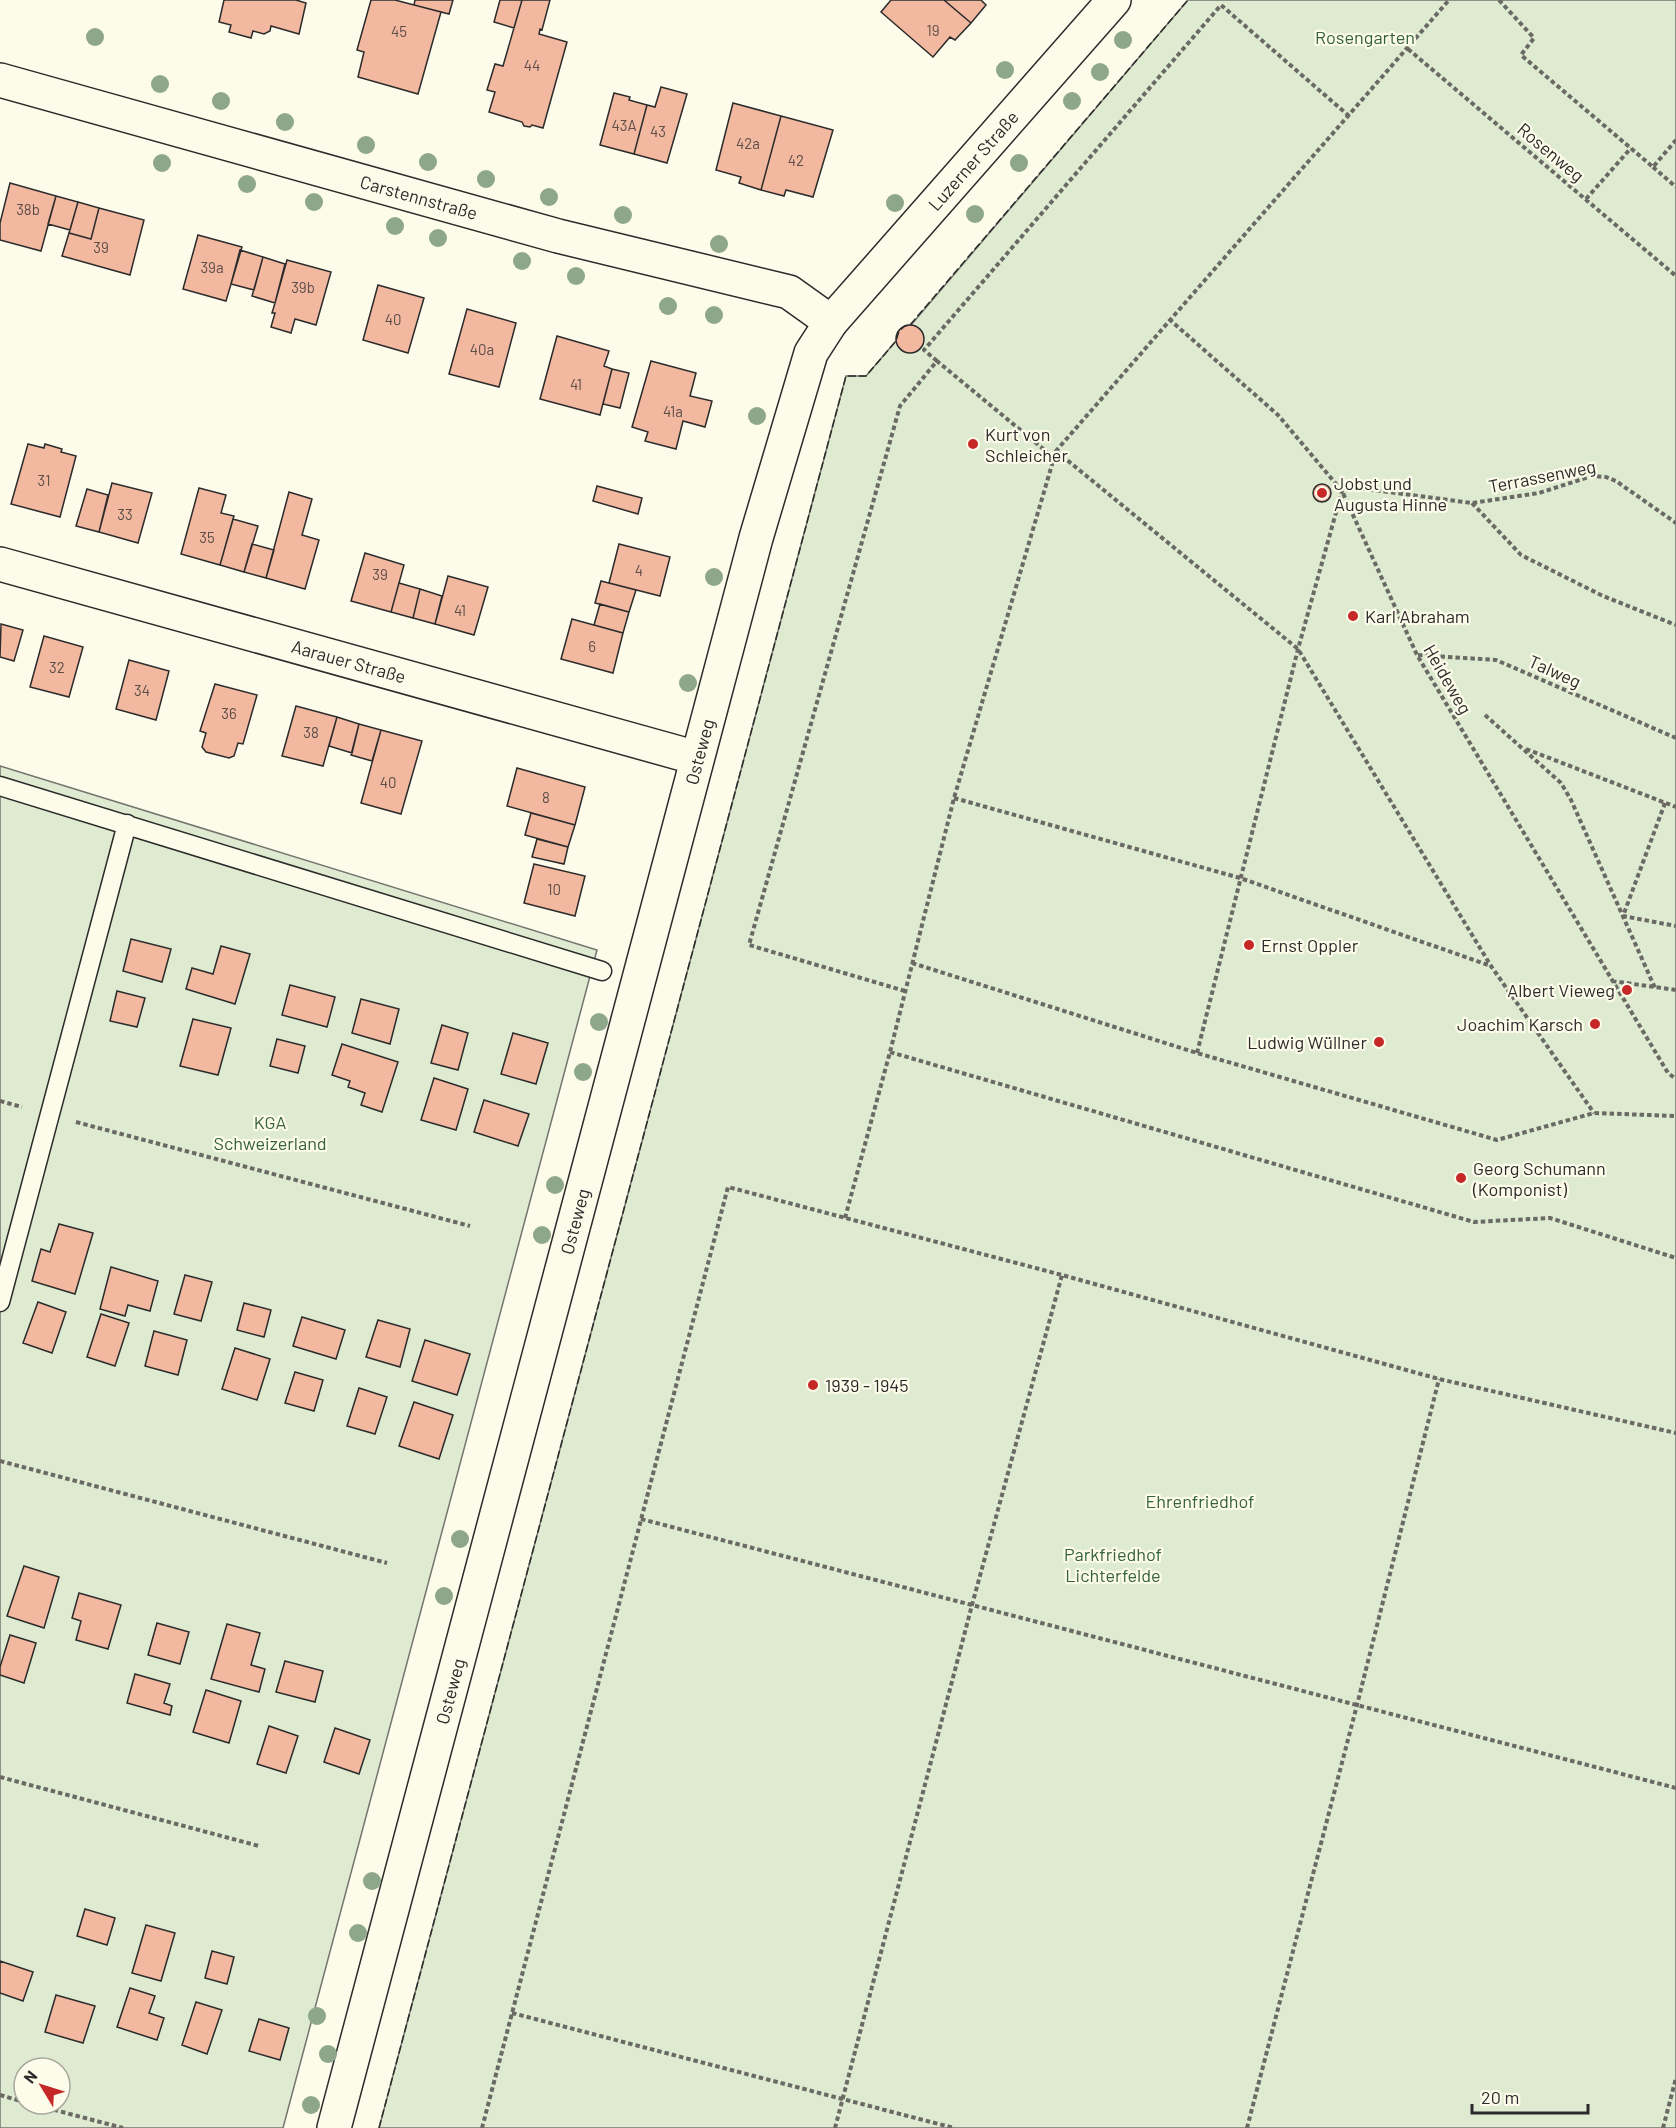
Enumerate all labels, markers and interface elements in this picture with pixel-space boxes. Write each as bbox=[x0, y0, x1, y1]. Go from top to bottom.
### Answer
house number: 19 bbox=[926, 21, 940, 39]
house number: 45 bbox=[391, 22, 407, 40]
park label: Rosengarten bbox=[1315, 26, 1415, 48]
house number: 44 bbox=[524, 56, 540, 74]
street label: Luzerner Straße bbox=[923, 106, 1023, 215]
house number: 43A bbox=[611, 116, 637, 134]
street label: Rosenweg bbox=[1513, 118, 1589, 186]
house number: 43 bbox=[650, 122, 666, 140]
house number: 42a bbox=[736, 134, 760, 152]
house number: 42 bbox=[788, 151, 804, 169]
street label: Carstennstraße bbox=[358, 170, 480, 224]
house number: 38b bbox=[16, 200, 40, 218]
house number: 39 bbox=[93, 238, 109, 256]
house number: 39a bbox=[200, 258, 224, 276]
house number: 39b bbox=[291, 278, 315, 296]
house number: 40 bbox=[385, 310, 401, 328]
house number: 40a bbox=[470, 340, 494, 358]
house number: 41 bbox=[570, 375, 582, 393]
house number: 41a bbox=[663, 402, 683, 420]
place label: Kurt von Schleicher bbox=[985, 423, 1068, 466]
marker: Kurt von Schleicher bbox=[966, 437, 980, 451]
street label: Terrassenweg bbox=[1486, 455, 1598, 497]
house number: 31 bbox=[38, 471, 50, 489]
place label: Jobst und Augusta Hinne bbox=[1334, 472, 1447, 515]
marker: Jobst und Augusta Hinne bbox=[1315, 486, 1329, 500]
house number: 33 bbox=[117, 505, 133, 523]
house number: 35 bbox=[199, 528, 215, 546]
house number: 4 bbox=[635, 561, 643, 579]
house number: 39 bbox=[372, 565, 388, 583]
house number: 41 bbox=[454, 601, 466, 619]
place label: Karl Abraham bbox=[1365, 605, 1470, 627]
marker: Karl Abraham bbox=[1346, 609, 1360, 623]
street label: Aarauer Straße bbox=[289, 635, 408, 687]
house number: 6 bbox=[588, 637, 596, 655]
street label: Heideweg bbox=[1419, 640, 1477, 718]
street label: Talweg bbox=[1525, 650, 1585, 692]
house number: 32 bbox=[49, 658, 65, 676]
house number: 34 bbox=[134, 681, 150, 699]
house number: 36 bbox=[221, 704, 237, 722]
street label: Osteweg bbox=[680, 716, 719, 787]
house number: 38 bbox=[303, 723, 319, 741]
house number: 40 bbox=[380, 773, 396, 791]
house number: 8 bbox=[542, 788, 550, 806]
house number: 10 bbox=[547, 880, 561, 898]
place label: Ernst Oppler bbox=[1261, 934, 1359, 956]
marker: Ernst Oppler bbox=[1242, 938, 1256, 952]
place label: Albert Vieweg bbox=[1507, 979, 1615, 1001]
marker: Albert Vieweg bbox=[1620, 983, 1634, 997]
place label: Joachim Karsch bbox=[1457, 1013, 1583, 1035]
marker: Joachim Karsch bbox=[1588, 1017, 1602, 1031]
place label: Ludwig Wüllner bbox=[1247, 1031, 1367, 1053]
marker: Ludwig Wüllner bbox=[1372, 1035, 1386, 1049]
park label: KGA Schweizerland bbox=[213, 1111, 327, 1154]
place label: Georg Schumann (Komponist) bbox=[1472, 1157, 1606, 1200]
marker: Georg Schumann (Komponist) bbox=[1454, 1171, 1468, 1185]
street label: Osteweg bbox=[555, 1186, 594, 1257]
place label: 1939 - 1945 bbox=[825, 1374, 908, 1396]
marker: 1939 - 1945 bbox=[806, 1378, 820, 1392]
park label: Ehrenfriedhof bbox=[1145, 1490, 1255, 1512]
park label: Parkfriedhof Lichterfelde bbox=[1064, 1543, 1162, 1586]
street label: Osteweg bbox=[431, 1656, 469, 1727]
north arrow bbox=[12, 2056, 72, 2116]
text: N bbox=[19, 2066, 41, 2086]
scale bar bbox=[1472, 2077, 1588, 2115]
text: 20 m bbox=[1481, 2086, 1519, 2108]

